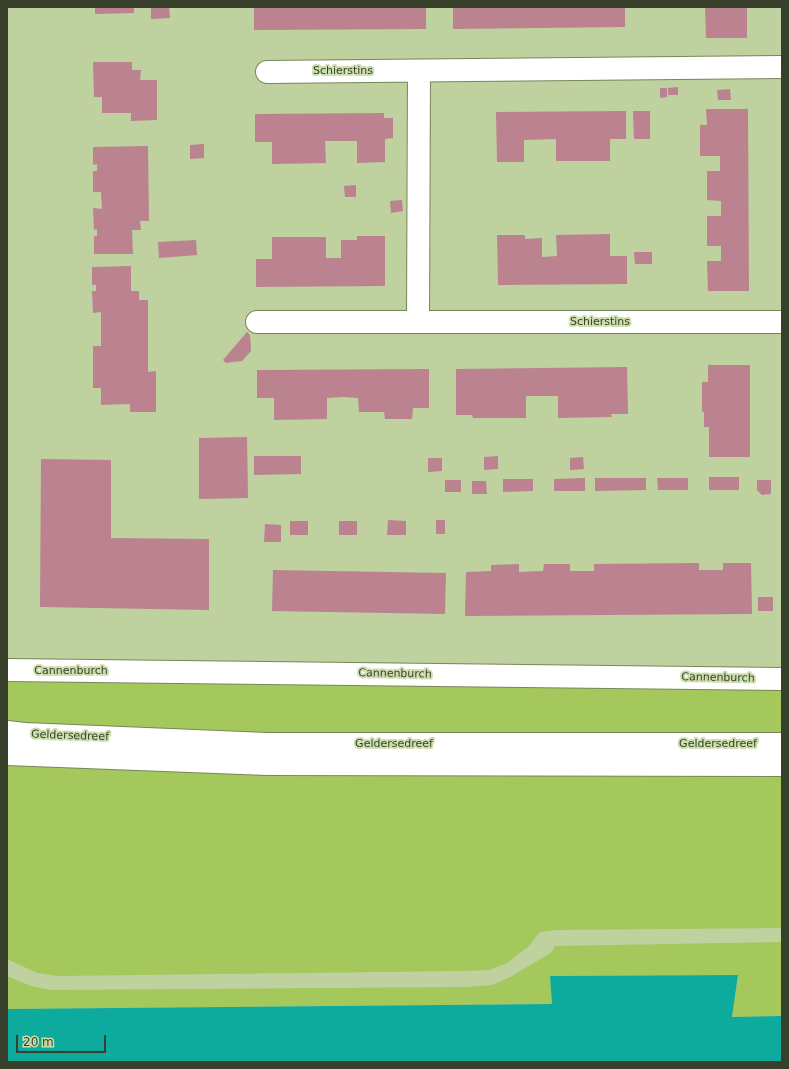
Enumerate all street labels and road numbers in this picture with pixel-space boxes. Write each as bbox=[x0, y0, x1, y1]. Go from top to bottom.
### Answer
street label: Schierstins bbox=[313, 64, 373, 78]
street label: Schierstins bbox=[570, 315, 630, 329]
street label: Cannenburch bbox=[34, 664, 108, 678]
street label: Cannenburch bbox=[358, 667, 432, 681]
street label: Cannenburch bbox=[681, 671, 755, 685]
street label: Geldersedreef bbox=[31, 728, 109, 744]
street label: Geldersedreef bbox=[355, 737, 433, 751]
street label: Geldersedreef bbox=[679, 737, 757, 751]

